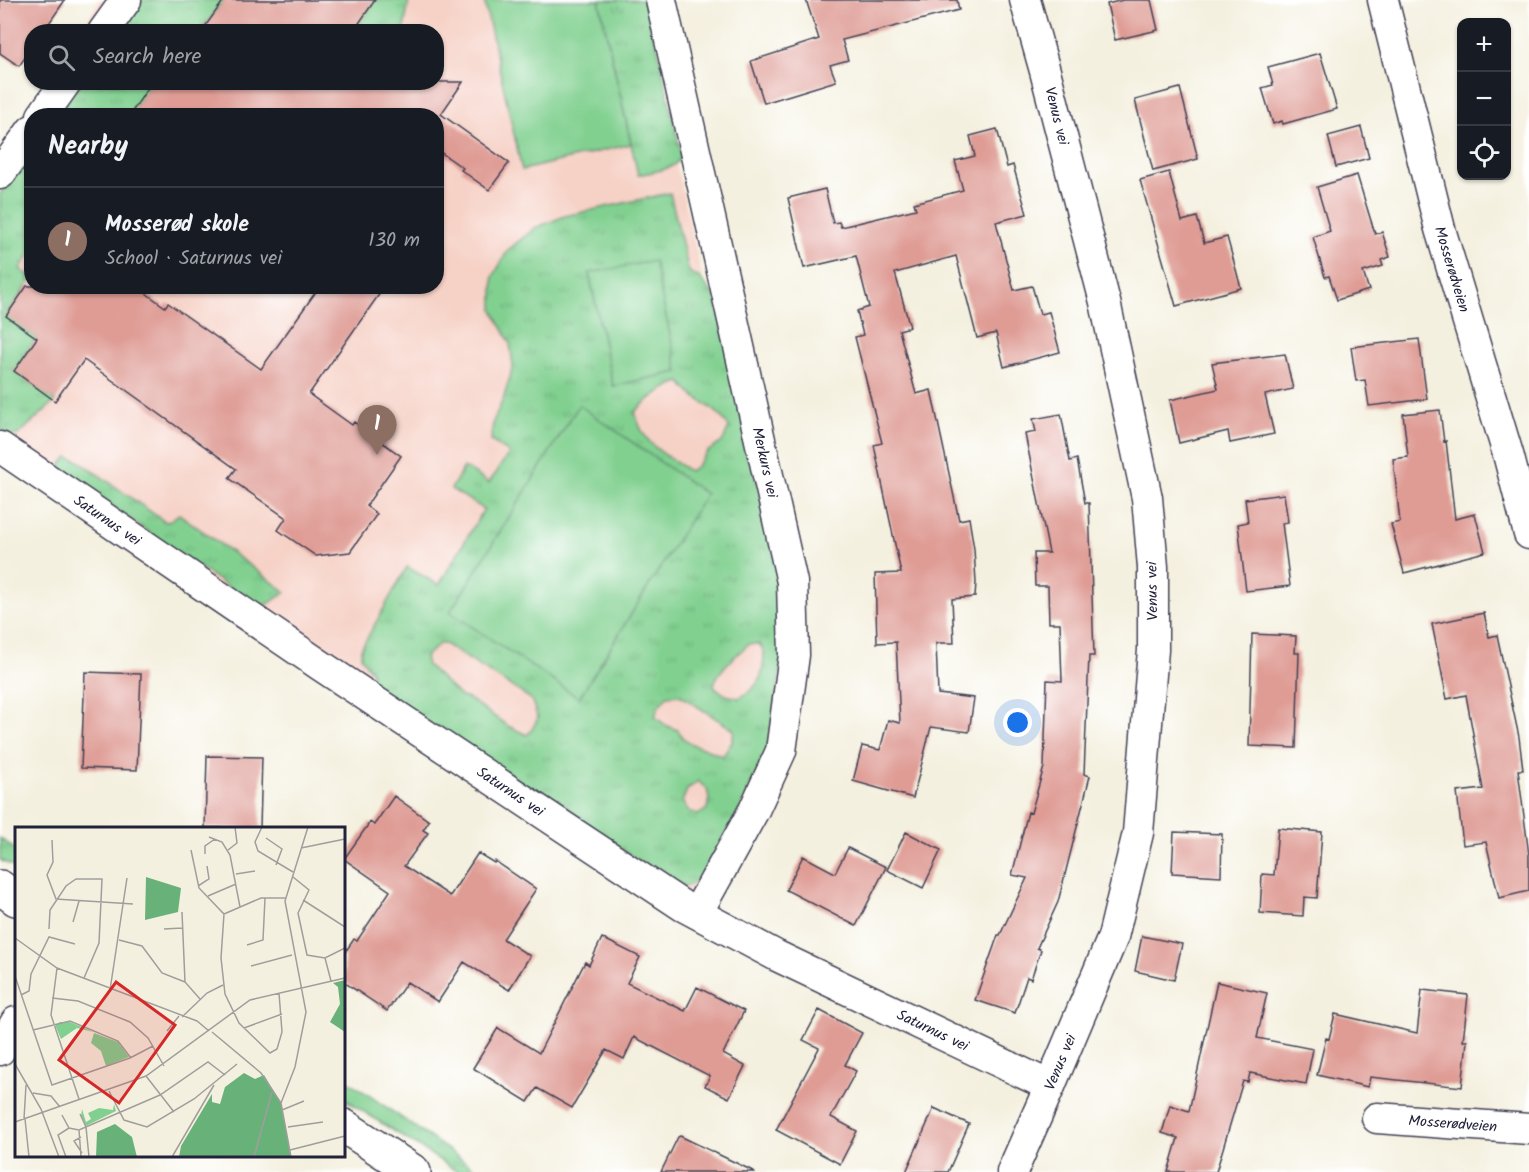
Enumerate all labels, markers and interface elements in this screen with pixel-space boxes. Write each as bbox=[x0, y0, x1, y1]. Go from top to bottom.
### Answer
map controls bbox=[1457, 18, 1511, 180]
button: + bbox=[1457, 18, 1511, 72]
search box bbox=[24, 24, 444, 90]
text: Search here bbox=[93, 40, 201, 75]
icon: search bbox=[45, 41, 78, 74]
button: − bbox=[1457, 72, 1511, 126]
street label: Venus vei bbox=[1037, 85, 1075, 149]
text: Nearby bbox=[48, 126, 128, 168]
button: locate bbox=[1457, 126, 1511, 180]
text: Mosserød skole bbox=[105, 208, 249, 243]
street label: Mosserødveien bbox=[1427, 223, 1476, 316]
text: 1 bbox=[64, 225, 71, 257]
text: 130 m bbox=[368, 225, 420, 257]
text: School · Saturnus vei bbox=[105, 243, 282, 275]
pin: 1 bbox=[358, 406, 397, 455]
street label: Merkurs vei bbox=[745, 425, 784, 502]
street label: Saturnus vei bbox=[68, 489, 147, 554]
street label: Venus vei bbox=[1140, 560, 1166, 621]
your location bbox=[1003, 708, 1032, 737]
street label: Saturnus vei bbox=[471, 761, 550, 825]
inset map bbox=[15, 827, 345, 1157]
street label: Saturnus vei bbox=[892, 1004, 974, 1059]
street label: Venus vei bbox=[1038, 1029, 1084, 1094]
street label: Mosserødveien bbox=[1407, 1109, 1498, 1140]

